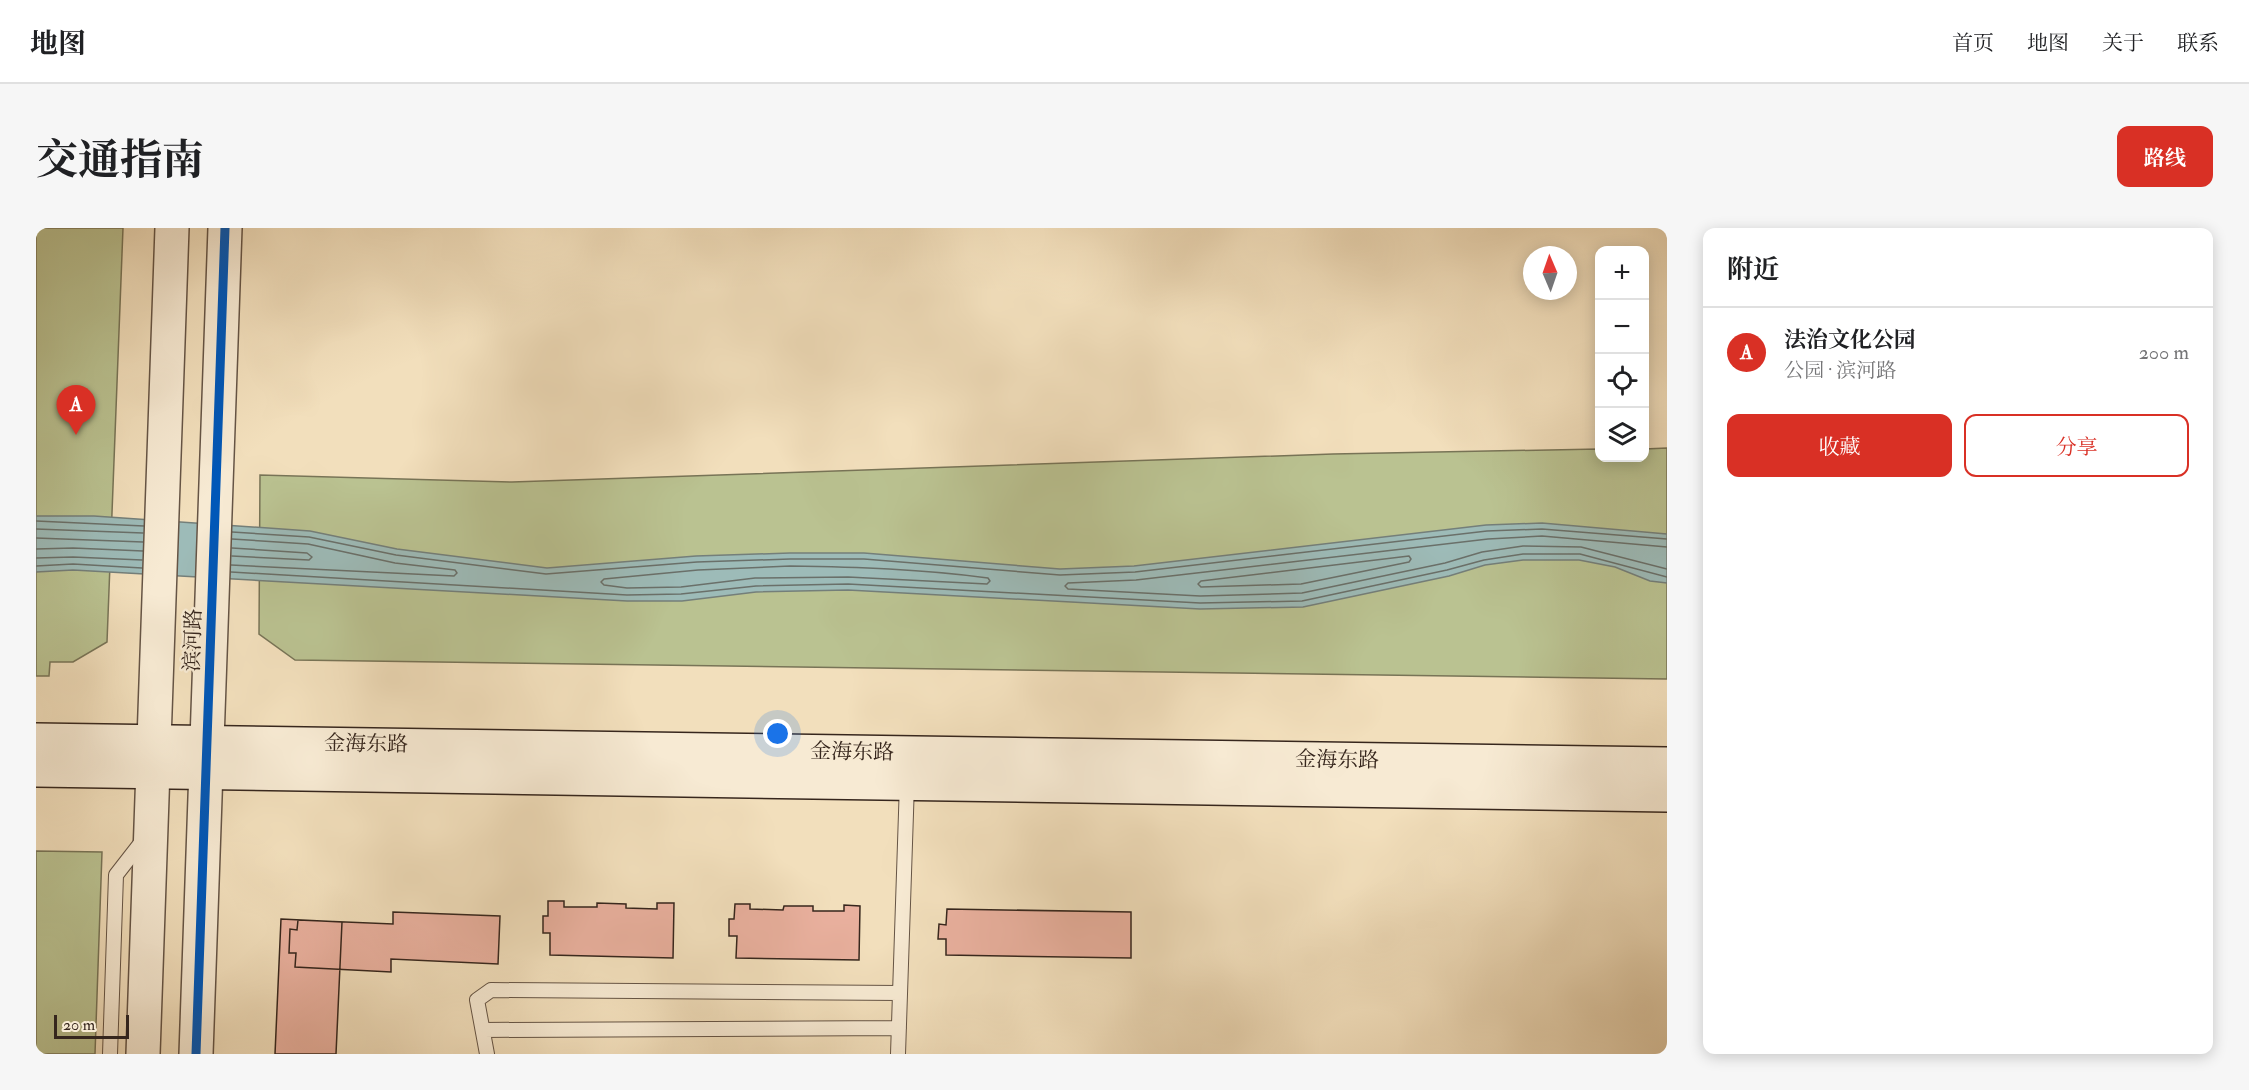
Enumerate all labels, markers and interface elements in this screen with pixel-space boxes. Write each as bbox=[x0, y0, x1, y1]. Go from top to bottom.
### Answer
text: 地图 bbox=[30, 27, 86, 62]
text: 首页 bbox=[1952, 30, 1994, 57]
text: 地图 bbox=[2027, 30, 2069, 57]
text: 关于 bbox=[2102, 30, 2144, 57]
text: 联系 bbox=[2177, 30, 2219, 57]
button: 路线 bbox=[2117, 126, 2213, 187]
text: 交通指南 bbox=[36, 135, 204, 187]
north arrow bbox=[1523, 246, 1577, 300]
map controls bbox=[1595, 246, 1649, 462]
button: + bbox=[1595, 246, 1649, 300]
text: 附近 bbox=[1727, 254, 1779, 286]
button: − bbox=[1595, 300, 1649, 354]
text: 法治文化公园 bbox=[1784, 326, 1916, 354]
text: A bbox=[1740, 340, 1753, 365]
text: 200 m bbox=[2139, 340, 2189, 365]
button: locate bbox=[1595, 354, 1649, 408]
text: 公园 · 滨河路 bbox=[1784, 358, 1896, 383]
pin: A bbox=[56, 386, 96, 435]
button: layers bbox=[1595, 408, 1649, 462]
button: 收藏 bbox=[1727, 414, 1952, 477]
button: 分享 bbox=[1964, 414, 2189, 477]
street label: 滨河路 bbox=[178, 608, 208, 672]
your location bbox=[763, 719, 792, 748]
street label: 金海东路 bbox=[324, 730, 408, 758]
street label: 金海东路 bbox=[810, 738, 894, 766]
street label: 金海东路 bbox=[1295, 746, 1379, 774]
scale bar bbox=[54, 1012, 129, 1040]
text: 20 m bbox=[63, 1015, 95, 1035]

